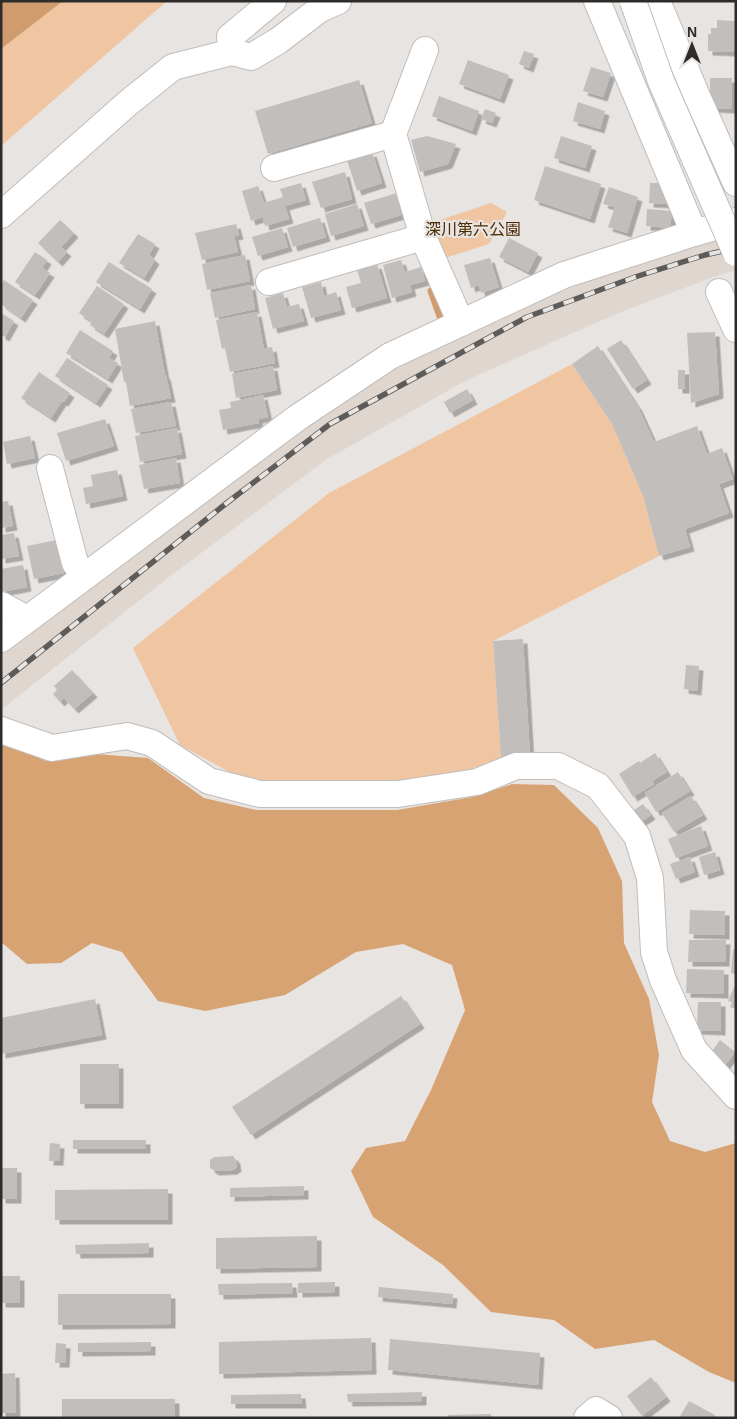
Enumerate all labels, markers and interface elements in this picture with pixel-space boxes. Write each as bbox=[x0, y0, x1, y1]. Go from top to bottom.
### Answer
north arrow bbox=[667, 20, 717, 70]
text: N bbox=[687, 24, 697, 40]
park label: 深川第六公園 bbox=[425, 221, 521, 238]

